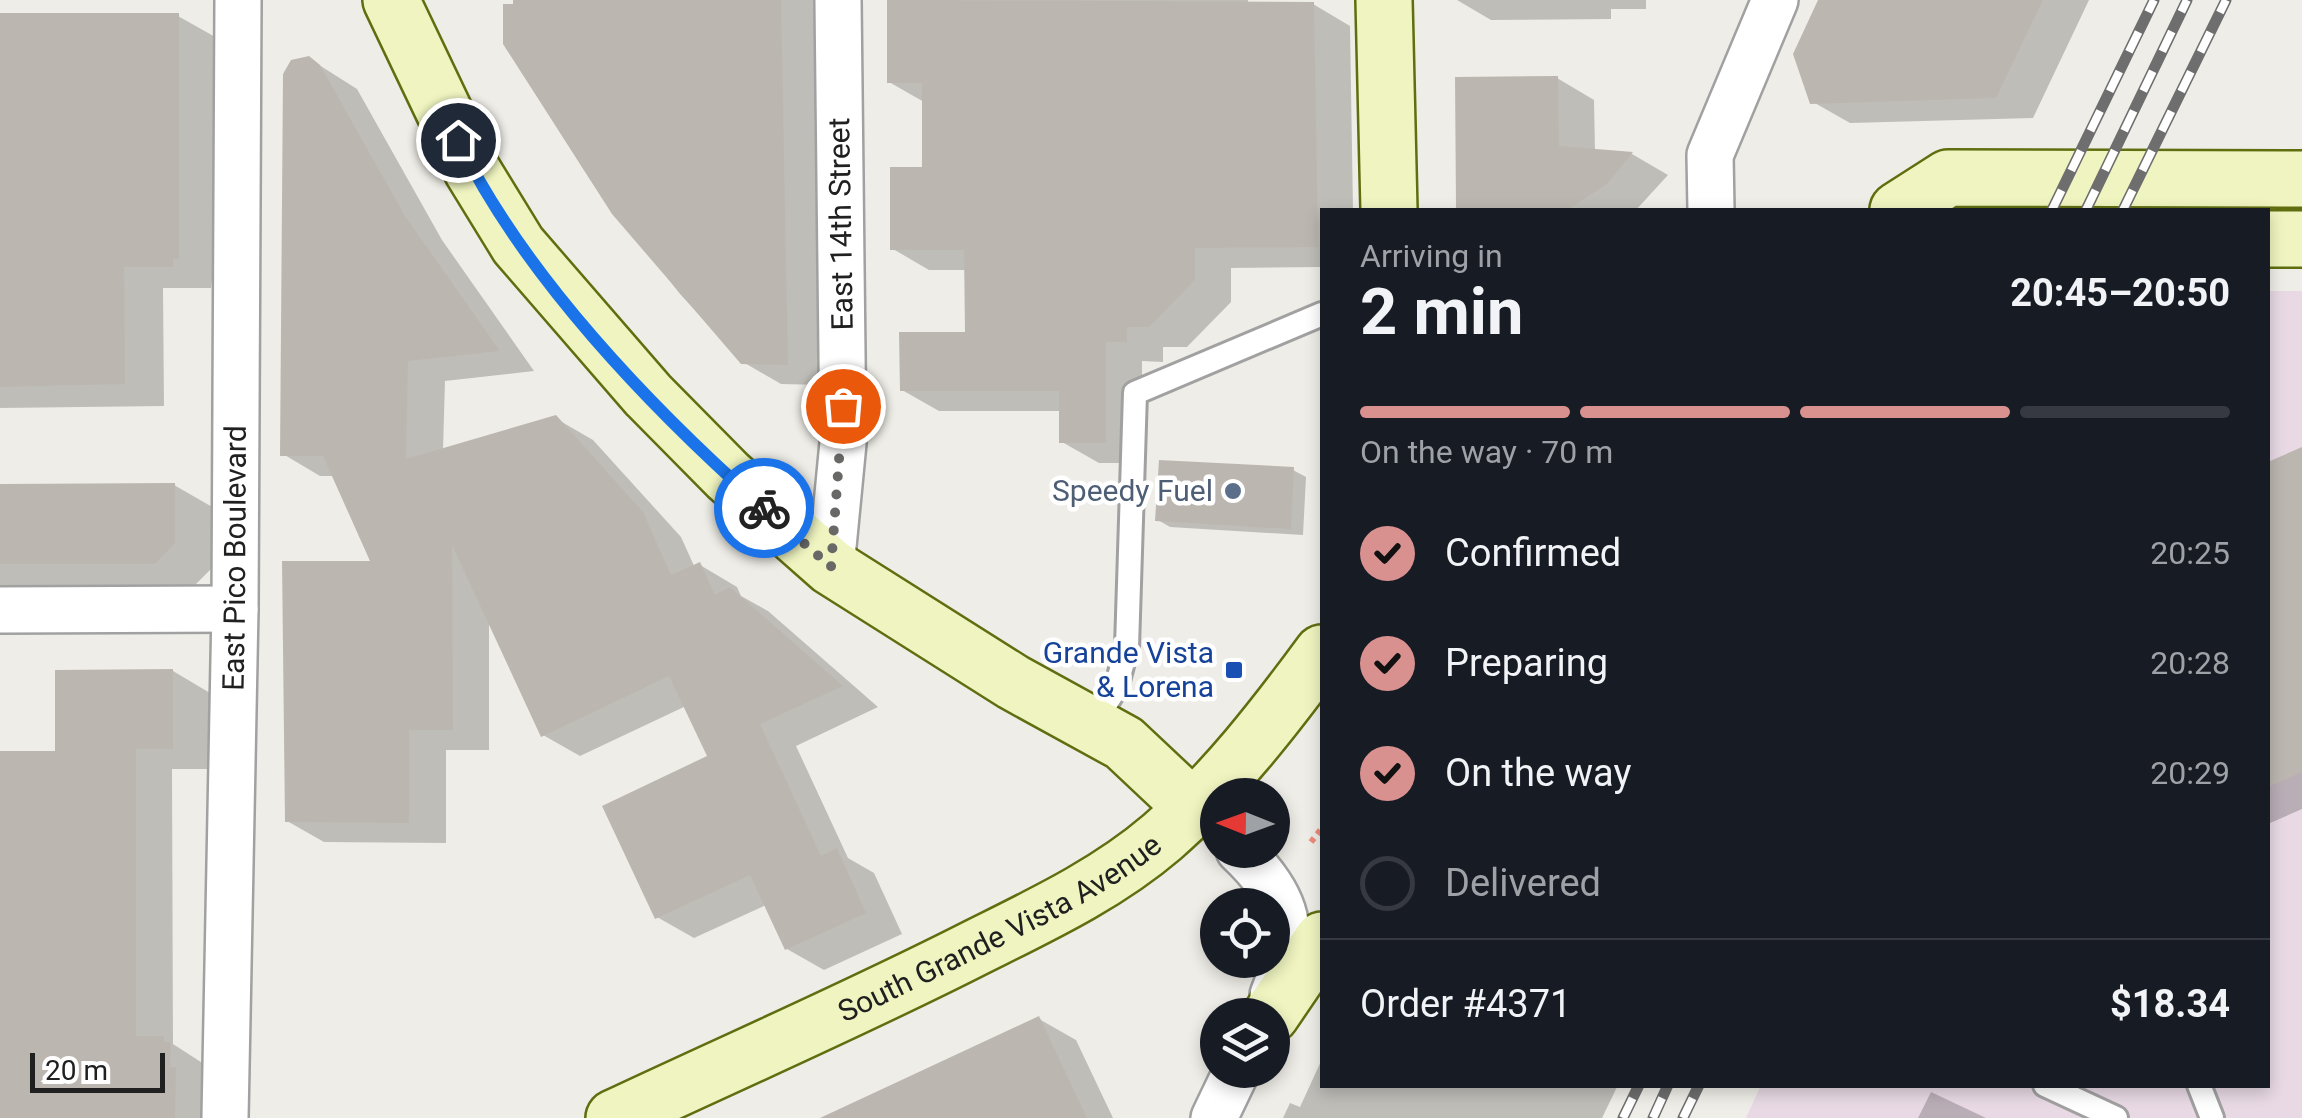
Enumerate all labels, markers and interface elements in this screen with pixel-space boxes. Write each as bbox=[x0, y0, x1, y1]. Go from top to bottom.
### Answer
pin bbox=[416, 98, 501, 183]
icon: home bbox=[431, 113, 486, 168]
street label: East 14th Street bbox=[821, 117, 860, 331]
text: Arriving in bbox=[1360, 237, 1503, 275]
text: 20:45–20:50 bbox=[2010, 271, 2230, 315]
text: 2 min bbox=[1360, 274, 1523, 350]
pin bbox=[801, 364, 886, 449]
icon: bag bbox=[816, 379, 871, 434]
street label: East Pico Boulevard bbox=[215, 425, 253, 691]
text: On the way · 70 m bbox=[1360, 433, 1613, 471]
courier bbox=[714, 458, 814, 558]
place label: Speedy Fuel bbox=[1052, 473, 1213, 508]
marker: Speedy Fuel bbox=[1222, 480, 1244, 502]
icon: bike bbox=[737, 481, 792, 536]
icon: check bbox=[1360, 526, 1415, 581]
text: Confirmed bbox=[1445, 531, 1621, 575]
text: 20:25 bbox=[2150, 534, 2230, 572]
place label: Grande Vista & Lorena bbox=[1043, 635, 1214, 704]
icon: check bbox=[1360, 636, 1415, 691]
text: Preparing bbox=[1445, 641, 1608, 685]
text: 20:28 bbox=[2150, 644, 2230, 682]
marker: Grande Vista & Lorena bbox=[1223, 659, 1245, 681]
icon: check bbox=[1360, 746, 1415, 801]
text: On the way bbox=[1445, 751, 1631, 795]
text: 20:29 bbox=[2150, 754, 2230, 792]
north arrow bbox=[1200, 778, 1290, 868]
map controls bbox=[1200, 778, 1290, 1088]
street label: South Grande Vista Avenue bbox=[832, 827, 1168, 1029]
text: Delivered bbox=[1445, 861, 1601, 905]
button: locate bbox=[1200, 888, 1290, 978]
text: Order #4371 bbox=[1360, 982, 1571, 1026]
text: $18.34 bbox=[2110, 982, 2230, 1026]
button: layers bbox=[1200, 998, 1290, 1088]
scale bar bbox=[30, 1048, 165, 1092]
text: 20 m bbox=[45, 1054, 108, 1087]

